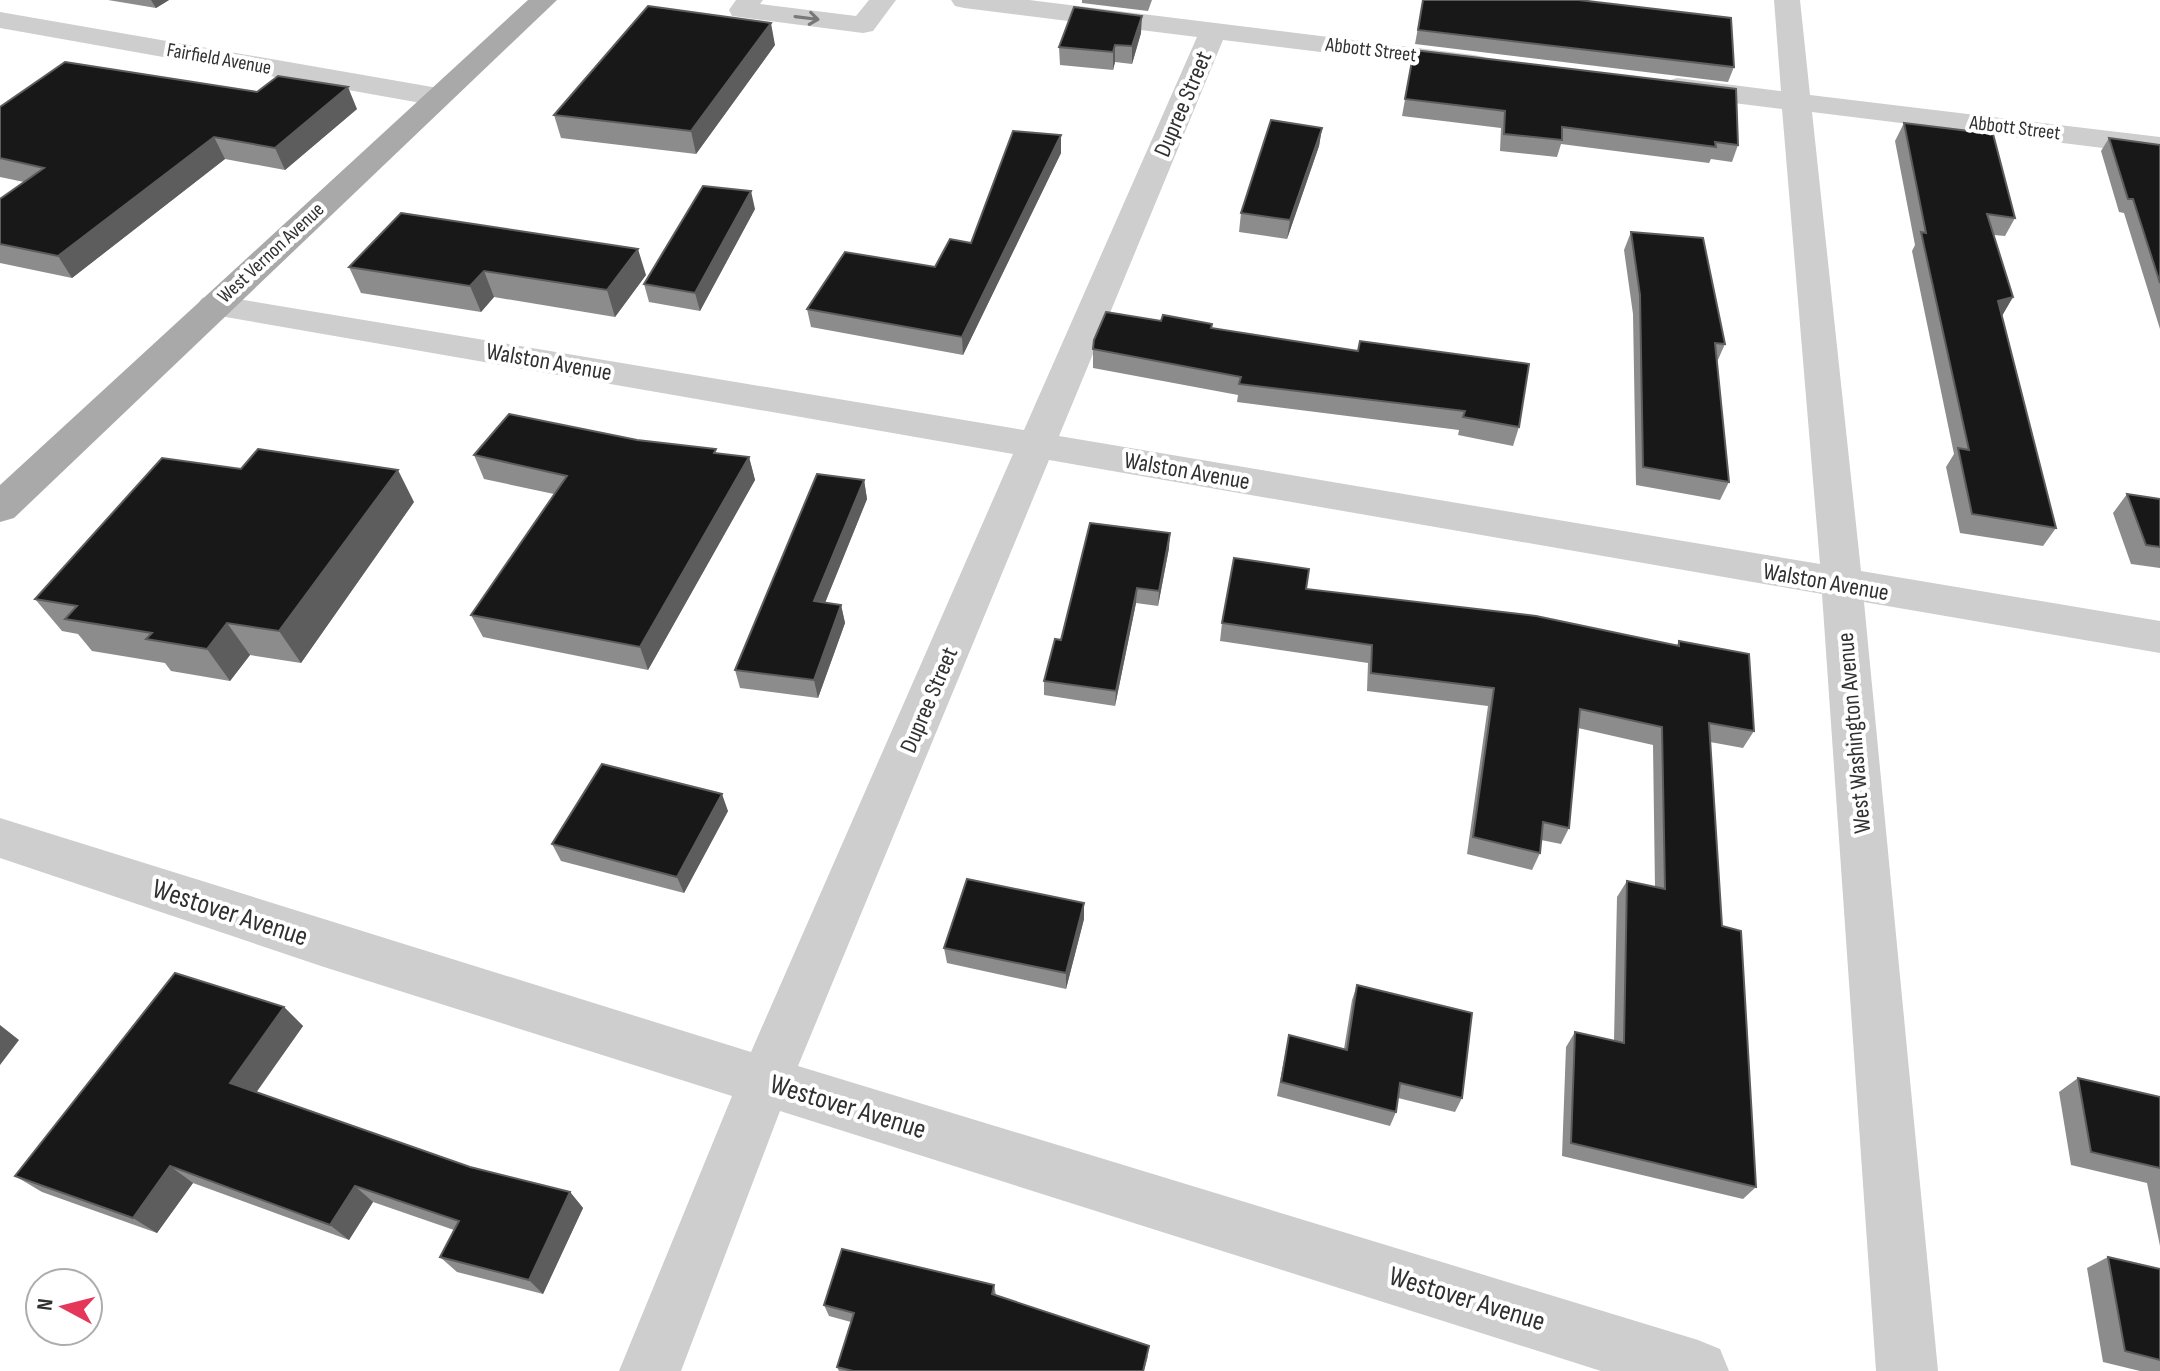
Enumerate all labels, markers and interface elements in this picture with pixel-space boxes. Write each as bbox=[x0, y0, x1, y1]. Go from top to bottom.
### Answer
one-way arrow bbox=[794, 11, 819, 26]
street label: Abbott Street bbox=[1323, 32, 1418, 67]
street label: Fairfield Avenue bbox=[165, 38, 273, 80]
street label: Dupree Street bbox=[1148, 47, 1218, 161]
street label: Abbott Street bbox=[1967, 110, 2062, 145]
street label: West Vernon Avenue bbox=[213, 198, 329, 308]
street label: Walston Avenue bbox=[484, 337, 614, 387]
street label: Walston Avenue bbox=[1122, 446, 1252, 496]
street label: Walston Avenue bbox=[1761, 557, 1891, 607]
street label: West Washington Avenue bbox=[1831, 631, 1877, 835]
street label: Dupree Street bbox=[894, 643, 964, 757]
street label: Westover Avenue bbox=[148, 872, 312, 954]
street label: Westover Avenue bbox=[766, 1068, 930, 1146]
street label: Westover Avenue bbox=[1385, 1260, 1549, 1338]
north arrow bbox=[24, 1267, 104, 1347]
text: N bbox=[32, 1297, 60, 1312]

